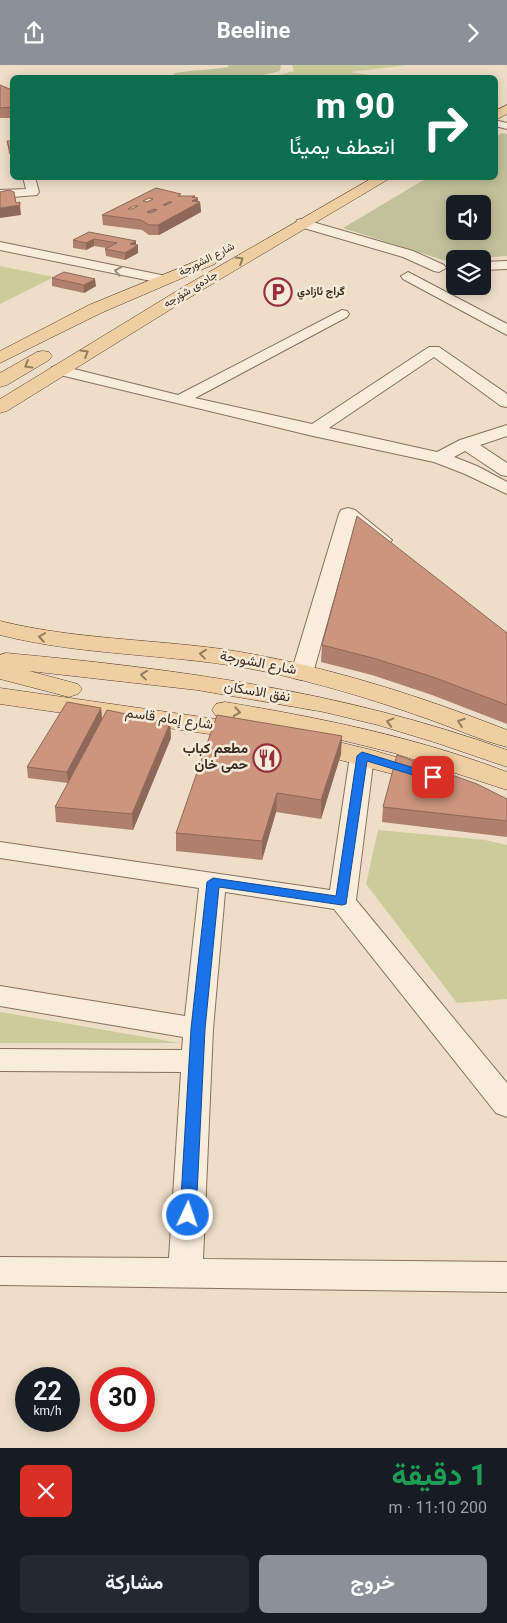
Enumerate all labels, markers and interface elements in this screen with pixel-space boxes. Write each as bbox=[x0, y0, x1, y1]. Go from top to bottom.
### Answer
text: Beeline bbox=[217, 15, 290, 50]
icon: share bbox=[20, 19, 48, 47]
icon: forward bbox=[459, 19, 487, 47]
text: 90 m bbox=[316, 82, 395, 137]
icon: right bbox=[413, 95, 478, 160]
text: انعطف يمينًا bbox=[289, 131, 395, 166]
map controls bbox=[446, 195, 491, 295]
button: sound bbox=[446, 195, 491, 240]
street label: شارع الشورجة bbox=[176, 238, 238, 281]
button: layers bbox=[446, 250, 491, 295]
one-way arrow bbox=[234, 257, 243, 267]
one-way arrow bbox=[114, 266, 123, 276]
street label: جادەی شۆرجە bbox=[161, 267, 221, 313]
parking icon: گراج ئازادي bbox=[263, 277, 293, 307]
place label: گراج ئازادي bbox=[297, 284, 345, 301]
one-way arrow bbox=[80, 350, 89, 359]
one-way arrow bbox=[24, 358, 33, 368]
one-way arrow bbox=[37, 632, 46, 642]
street label: شارع الشورجة bbox=[218, 646, 298, 682]
one-way arrow bbox=[199, 649, 207, 660]
one-way arrow bbox=[140, 670, 148, 681]
street label: نفق الاسكان bbox=[222, 676, 292, 710]
street label: شارع إمام قاسم bbox=[124, 703, 214, 737]
one-way arrow bbox=[234, 706, 242, 717]
one-way arrow bbox=[385, 717, 394, 728]
one-way arrow bbox=[458, 718, 466, 728]
place label: مطعم كباب حمى خان bbox=[183, 739, 248, 777]
restaurant icon: مطعم كباب حمى خان bbox=[252, 743, 282, 773]
pin bbox=[412, 756, 454, 798]
icon: arrive bbox=[419, 763, 447, 791]
position arrow bbox=[161, 1188, 213, 1240]
speed limit sign: 30 bbox=[90, 1367, 155, 1432]
text: 22 bbox=[33, 1374, 62, 1413]
text: km/h bbox=[33, 1403, 62, 1421]
text: 1 دقيقة bbox=[391, 1454, 487, 1501]
button: close bbox=[20, 1465, 72, 1517]
text: 200 m · 11:10 bbox=[389, 1497, 487, 1522]
button: مشاركة bbox=[20, 1555, 249, 1613]
button: خروج bbox=[259, 1555, 487, 1613]

